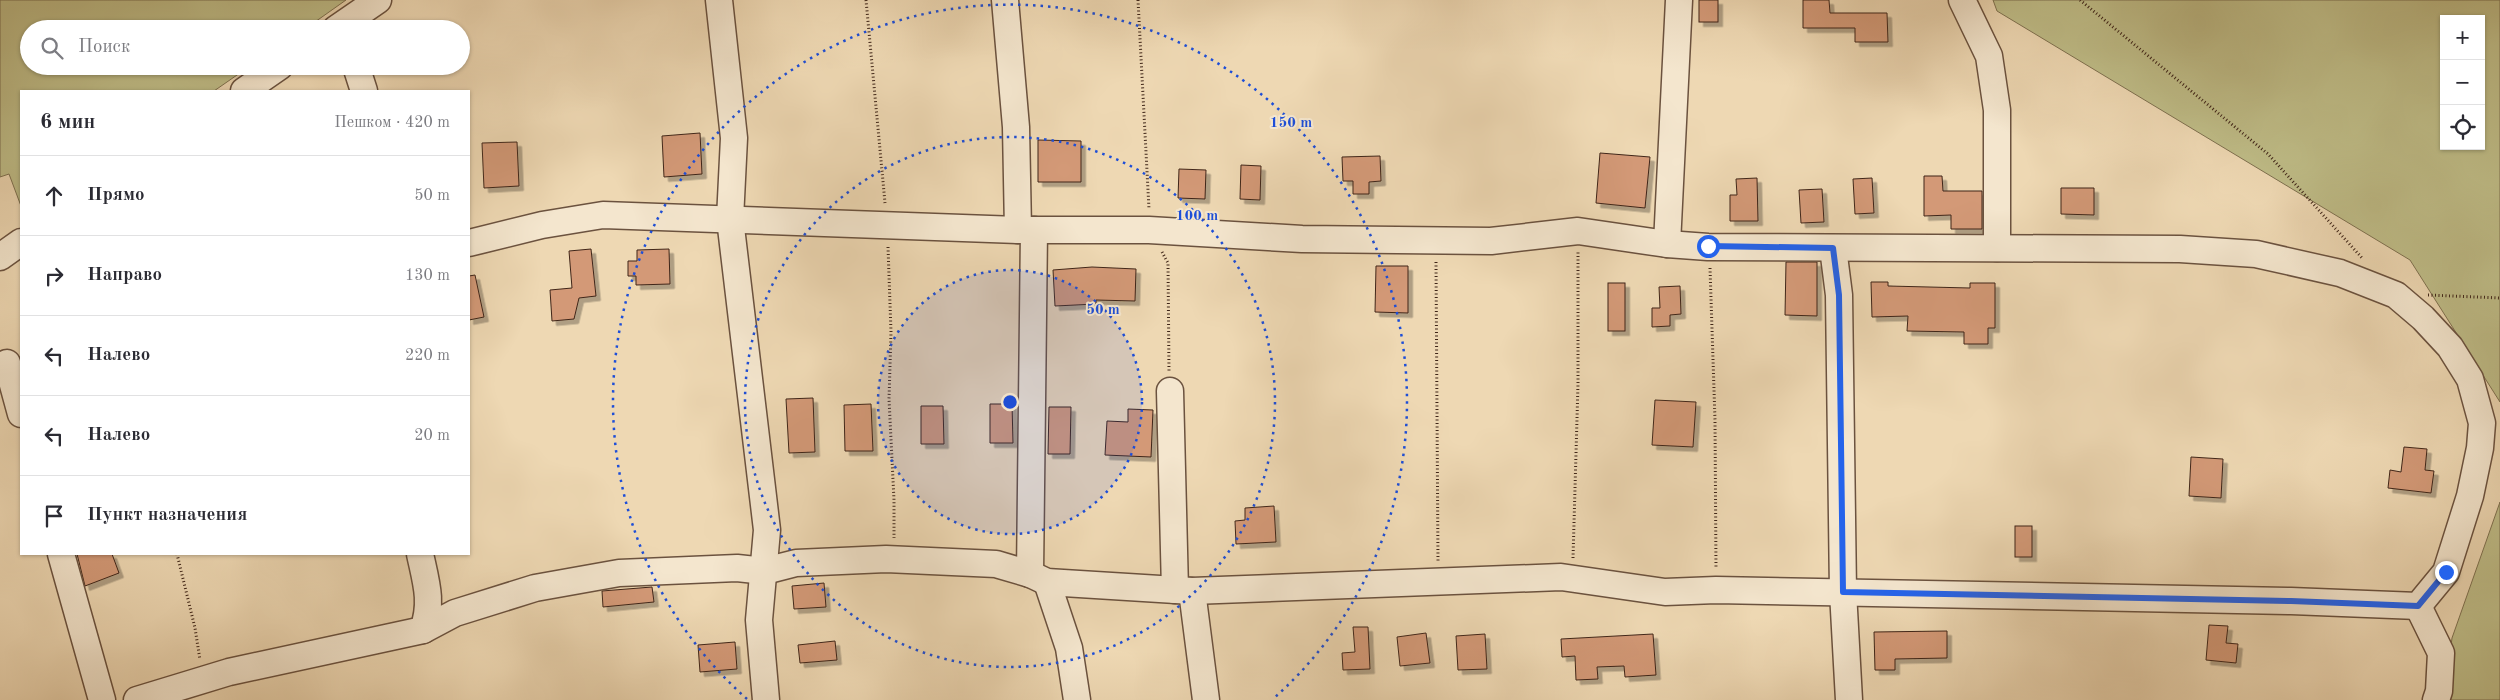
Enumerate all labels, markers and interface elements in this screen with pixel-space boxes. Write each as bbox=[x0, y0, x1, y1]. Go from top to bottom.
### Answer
map controls bbox=[2440, 15, 2485, 150]
button: + bbox=[2440, 15, 2485, 60]
search box bbox=[20, 20, 470, 75]
icon: search bbox=[38, 34, 66, 62]
text: Поиск bbox=[78, 38, 130, 57]
button: − bbox=[2440, 60, 2485, 105]
button: locate bbox=[2440, 105, 2485, 150]
text: 6 мин bbox=[40, 112, 95, 133]
text: Пешком · 420 m bbox=[334, 115, 450, 131]
text: 150 m bbox=[1270, 116, 1312, 131]
icon: ahead bbox=[40, 182, 68, 210]
text: Прямо bbox=[87, 186, 145, 205]
text: 50 m bbox=[414, 188, 450, 204]
text: 100 m bbox=[1176, 209, 1218, 224]
route start bbox=[1697, 235, 1720, 258]
icon: right bbox=[40, 262, 68, 290]
text: Направо bbox=[87, 266, 162, 285]
text: 130 m bbox=[405, 268, 450, 284]
text: 50 m bbox=[1086, 303, 1120, 318]
icon: left bbox=[40, 342, 68, 370]
text: Налево bbox=[87, 346, 150, 365]
text: 220 m bbox=[405, 348, 450, 364]
centre of rings bbox=[1001, 393, 1019, 411]
icon: left bbox=[40, 422, 68, 450]
text: Налево bbox=[87, 426, 150, 445]
text: 20 m bbox=[414, 428, 450, 444]
icon: arrive bbox=[40, 502, 68, 530]
text: Пункт назначения bbox=[87, 506, 247, 525]
route end bbox=[2435, 561, 2458, 584]

